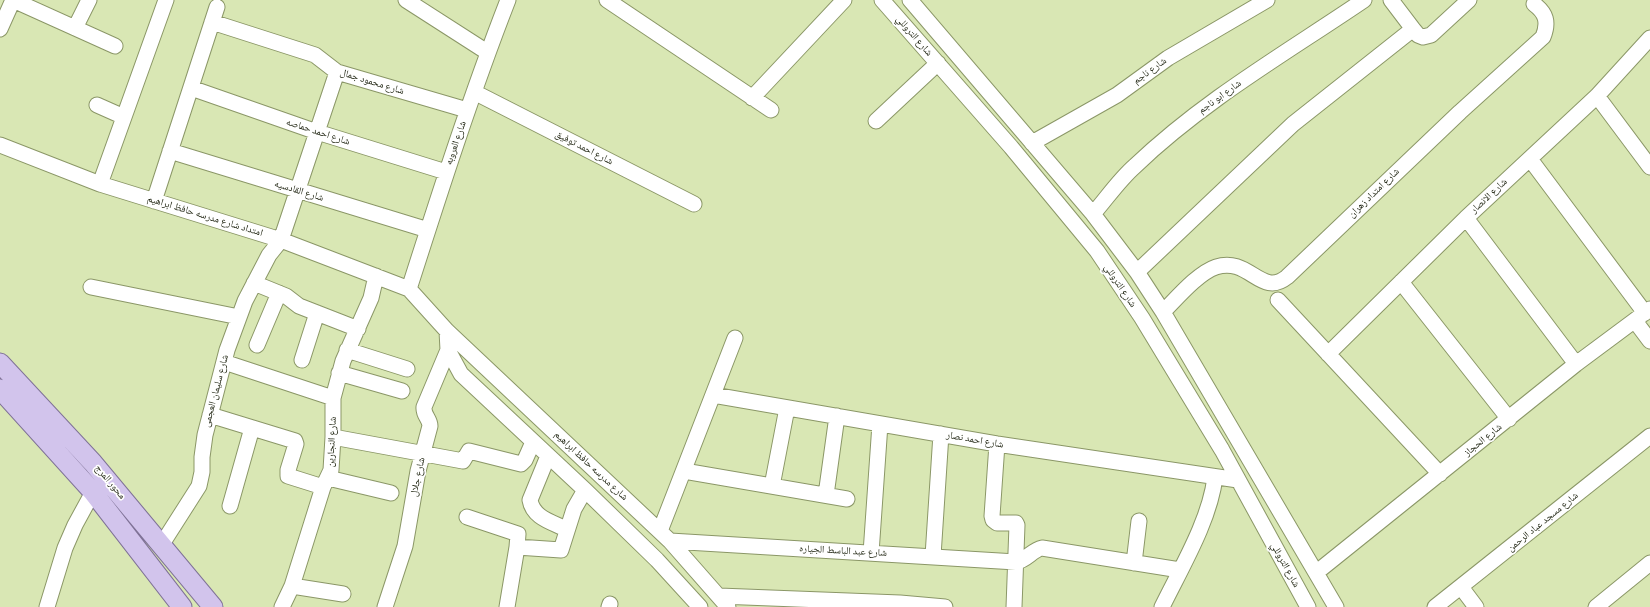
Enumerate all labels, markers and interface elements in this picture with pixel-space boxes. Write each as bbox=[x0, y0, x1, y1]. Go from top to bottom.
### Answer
street label: شارع التروللي bbox=[893, 13, 935, 59]
street label: شارع ناجم bbox=[1131, 55, 1169, 87]
street label: شارع محمود جمال bbox=[338, 67, 406, 97]
street label: شارع ابو ناجم bbox=[1196, 77, 1244, 117]
street label: شارع احمد حماصه bbox=[285, 116, 351, 148]
street label: شارع العروبه bbox=[443, 119, 469, 167]
street label: شارع احمد توفيق bbox=[553, 128, 615, 168]
street label: شارع امتداد زهران bbox=[1346, 166, 1402, 220]
street label: شارع الانصار bbox=[1468, 176, 1510, 216]
street label: شارع القادسيه bbox=[273, 178, 325, 204]
street label: امتداد شارع مدرسه حافظ ابراهيم bbox=[146, 193, 264, 239]
street label: شارع التروللي bbox=[1101, 262, 1139, 310]
street label: شارع سليمان العجمى bbox=[201, 353, 231, 429]
street label: شارع النجارين bbox=[325, 416, 339, 468]
street label: شارع الحجاز bbox=[1462, 421, 1504, 459]
street label: شارع مدرسه حافظ ابراهيم bbox=[552, 429, 630, 503]
street label: شارع احمد نصار bbox=[945, 429, 1005, 451]
street label: شارع جلال bbox=[408, 456, 428, 498]
street label: محور المرج bbox=[92, 462, 128, 502]
street label: شارع مسجد عباد الرحمن bbox=[1505, 490, 1581, 554]
street label: شارع التروللي bbox=[1268, 540, 1302, 590]
street label: شارع عبد الباسط الجياره bbox=[799, 543, 887, 559]

